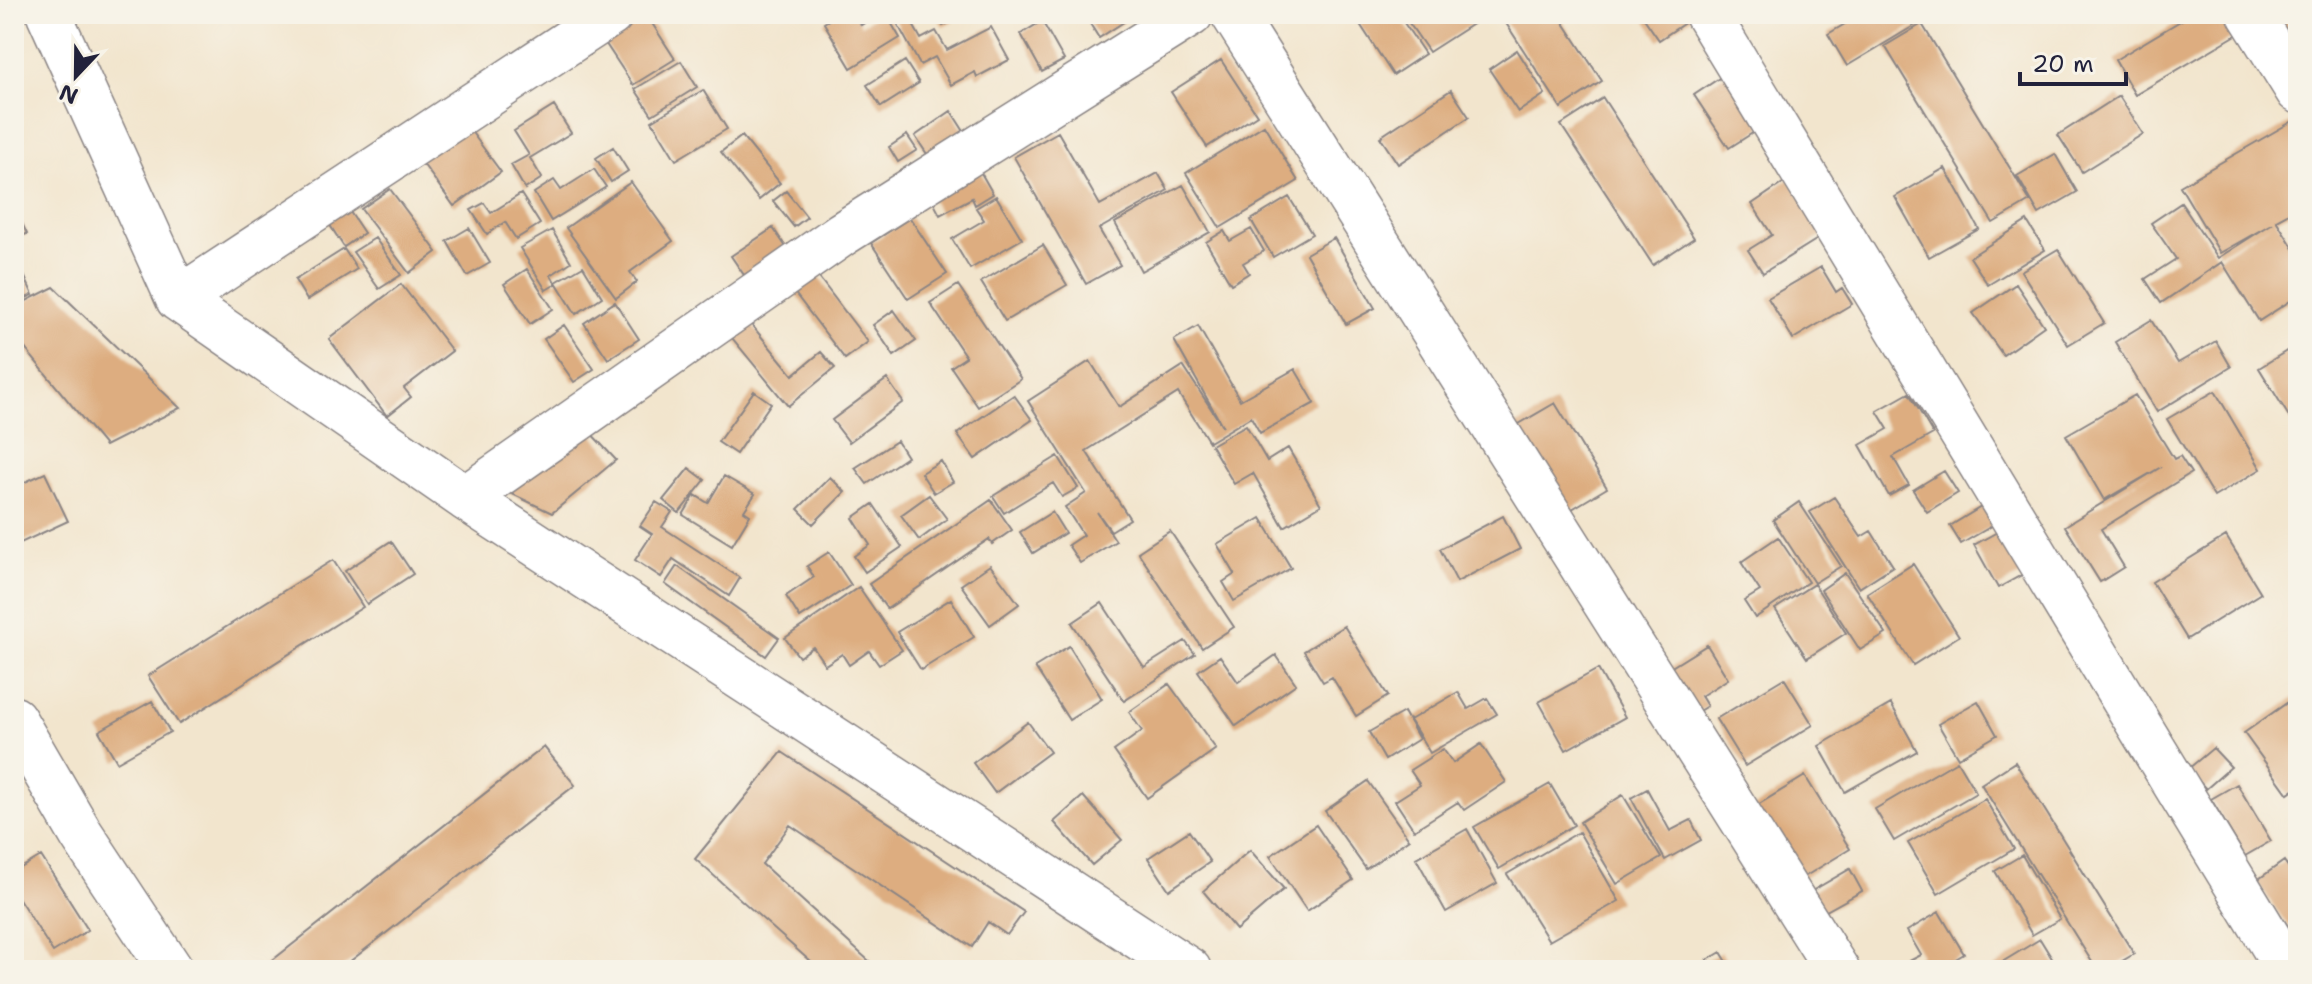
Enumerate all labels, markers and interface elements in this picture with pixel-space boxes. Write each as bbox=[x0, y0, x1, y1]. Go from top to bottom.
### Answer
north arrow bbox=[36, 36, 116, 116]
scale bar bbox=[2020, 36, 2126, 86]
text: 20 m bbox=[2032, 48, 2094, 80]
text: N bbox=[55, 77, 82, 111]

